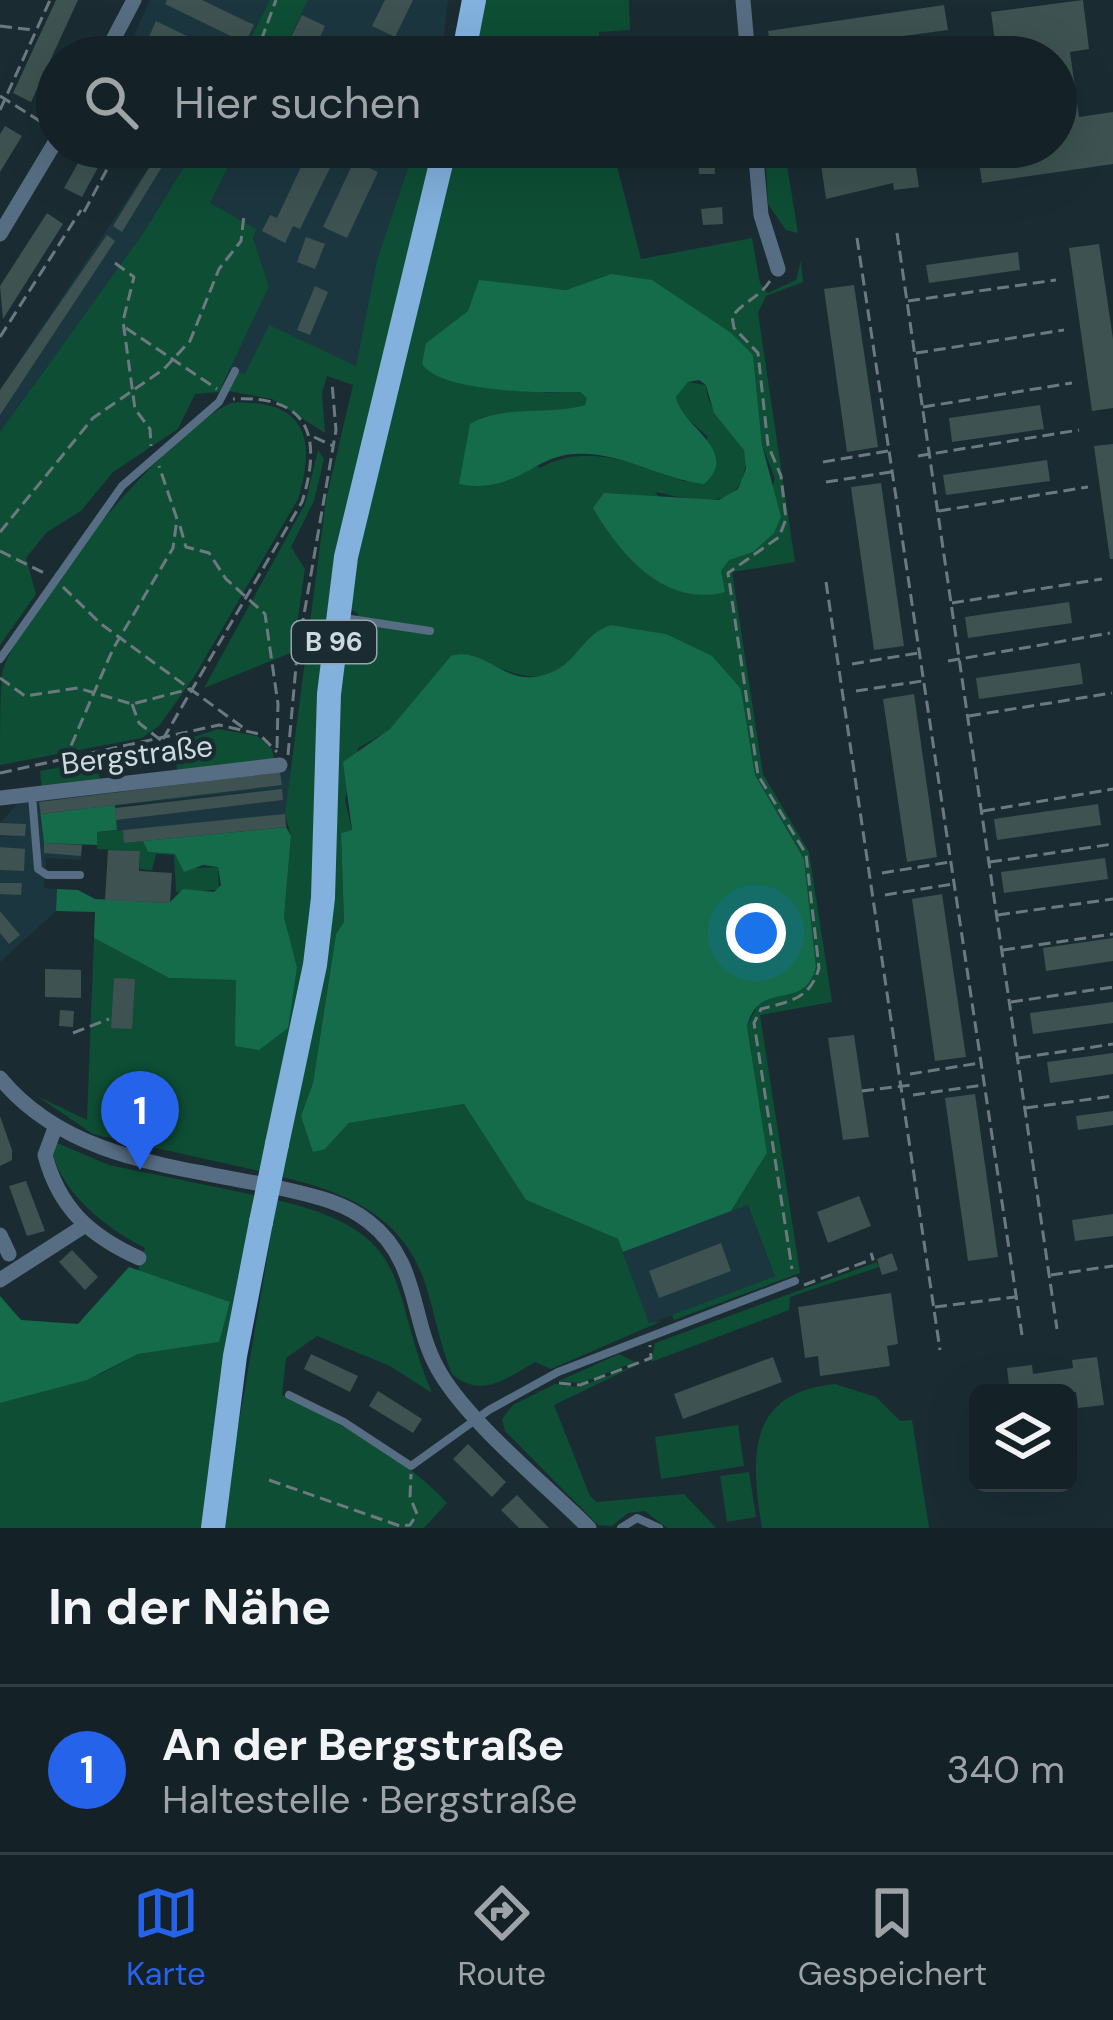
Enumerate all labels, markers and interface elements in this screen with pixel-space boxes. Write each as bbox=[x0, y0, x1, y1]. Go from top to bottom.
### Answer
search box bbox=[36, 36, 1077, 168]
icon: search bbox=[78, 69, 144, 135]
text: Hier suchen bbox=[174, 73, 421, 132]
road number: B 96 bbox=[292, 621, 376, 663]
street label: Bergstraße bbox=[59, 726, 215, 783]
your location bbox=[726, 903, 786, 963]
pin: 1 bbox=[101, 1071, 179, 1170]
map controls bbox=[969, 1384, 1077, 1492]
button: layers bbox=[969, 1384, 1077, 1492]
text: In der Nähe bbox=[48, 1573, 332, 1640]
text: An der Bergstraße bbox=[162, 1715, 565, 1774]
text: 1 bbox=[80, 1744, 94, 1795]
text: 340 m bbox=[946, 1744, 1065, 1795]
text: Haltestelle · Bergstraße bbox=[162, 1774, 577, 1825]
tab: Karte bbox=[126, 1880, 206, 1995]
tab: Route bbox=[458, 1880, 546, 1995]
tab: Gespeichert bbox=[798, 1880, 987, 1995]

